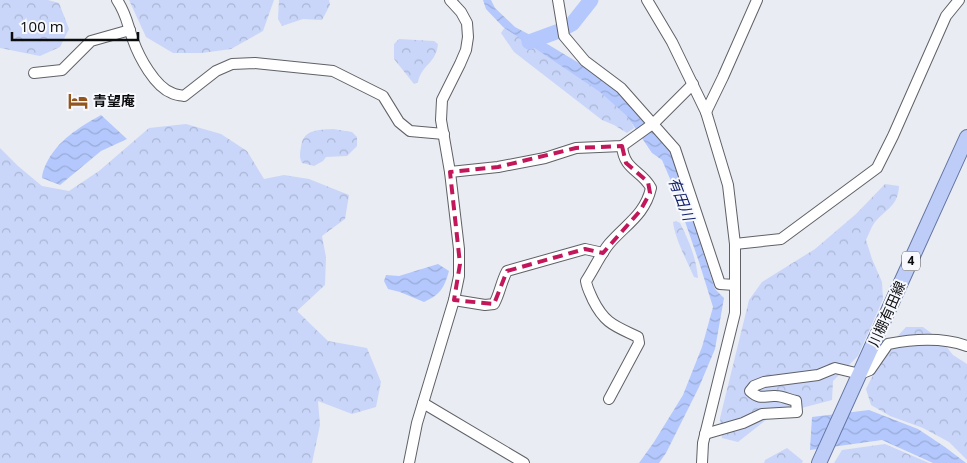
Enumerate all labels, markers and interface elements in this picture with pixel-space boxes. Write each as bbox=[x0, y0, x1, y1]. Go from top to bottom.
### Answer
scale bar bbox=[12, 10, 139, 42]
text: 100 m bbox=[20, 16, 64, 36]
hotel icon: 青望庵 bbox=[67, 90, 89, 112]
place label: 青望庵 bbox=[93, 91, 135, 110]
water label: 有田川 bbox=[665, 174, 700, 225]
road number: 4 bbox=[902, 252, 920, 270]
street label: 川棚有田線 bbox=[864, 278, 909, 350]

